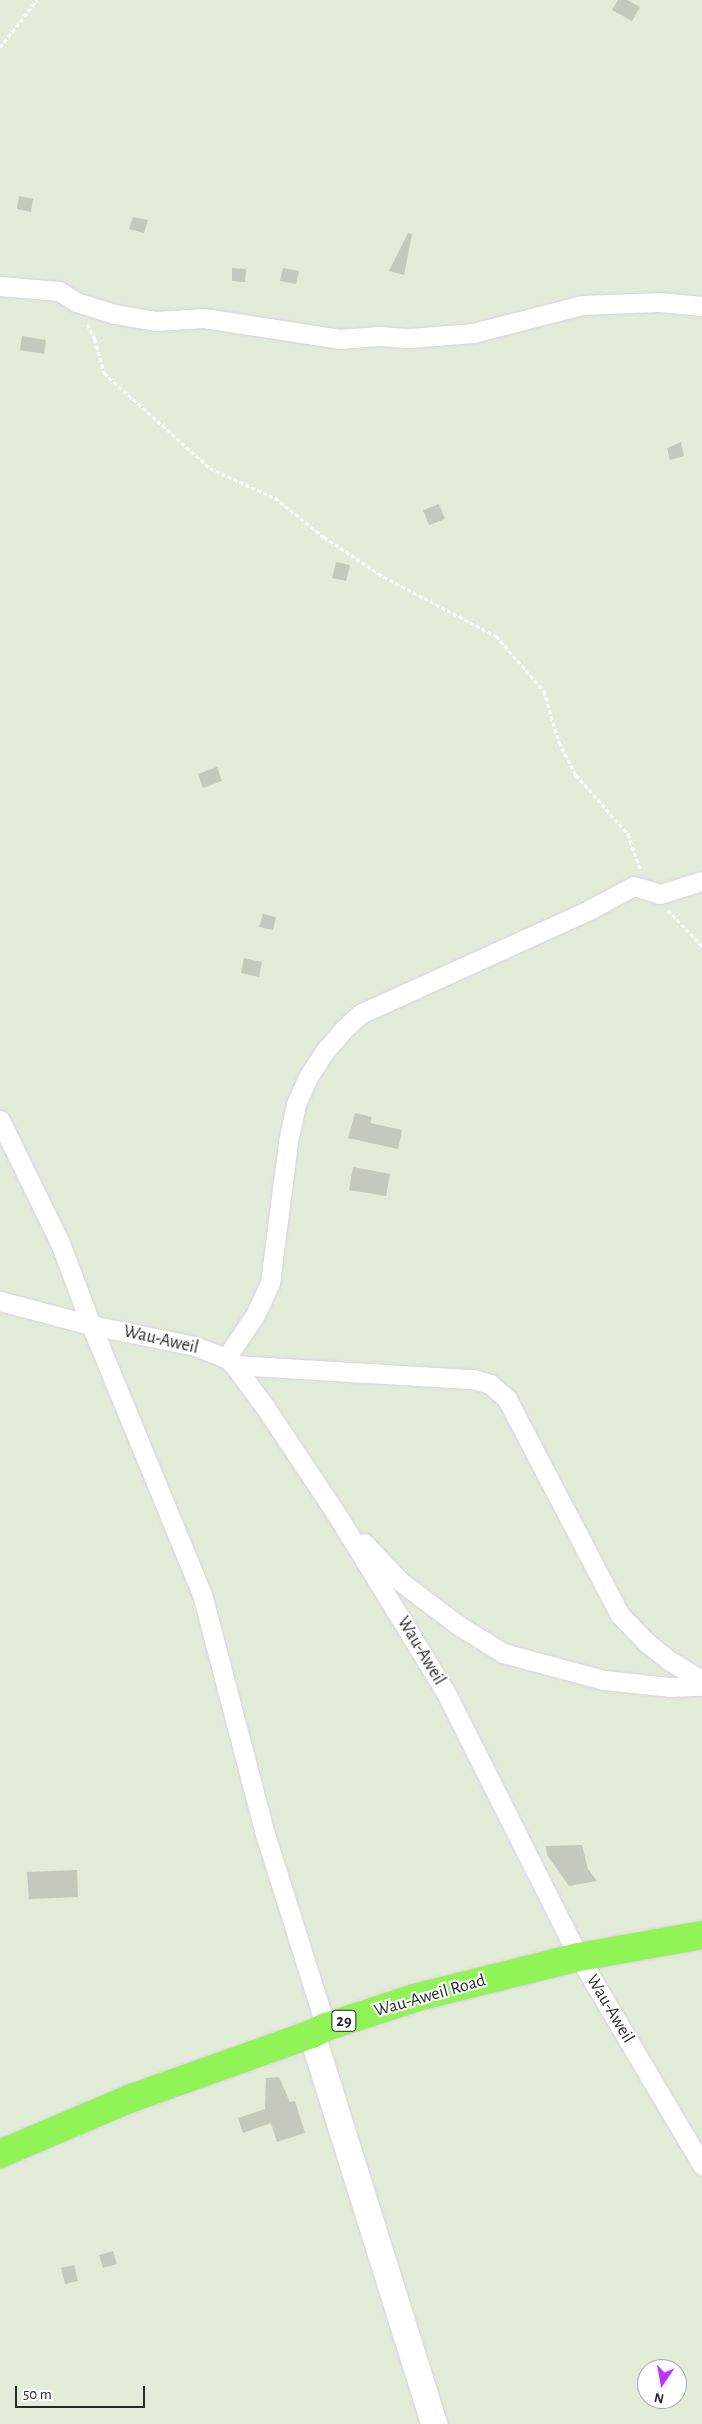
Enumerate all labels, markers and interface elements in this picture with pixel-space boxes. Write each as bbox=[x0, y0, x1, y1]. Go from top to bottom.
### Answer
street label: Wau-Aweil bbox=[121, 1321, 201, 1359]
street label: Wau-Aweil bbox=[392, 1613, 450, 1689]
street label: Wau-Aweil Road bbox=[372, 1970, 488, 2022]
street label: Wau-Aweil bbox=[581, 1971, 639, 2047]
road number: 29 bbox=[330, 2008, 358, 2034]
north arrow bbox=[637, 2359, 687, 2409]
scale bar bbox=[18, 2376, 148, 2408]
text: 50 m bbox=[23, 2387, 52, 2402]
text: N bbox=[653, 2390, 665, 2406]

